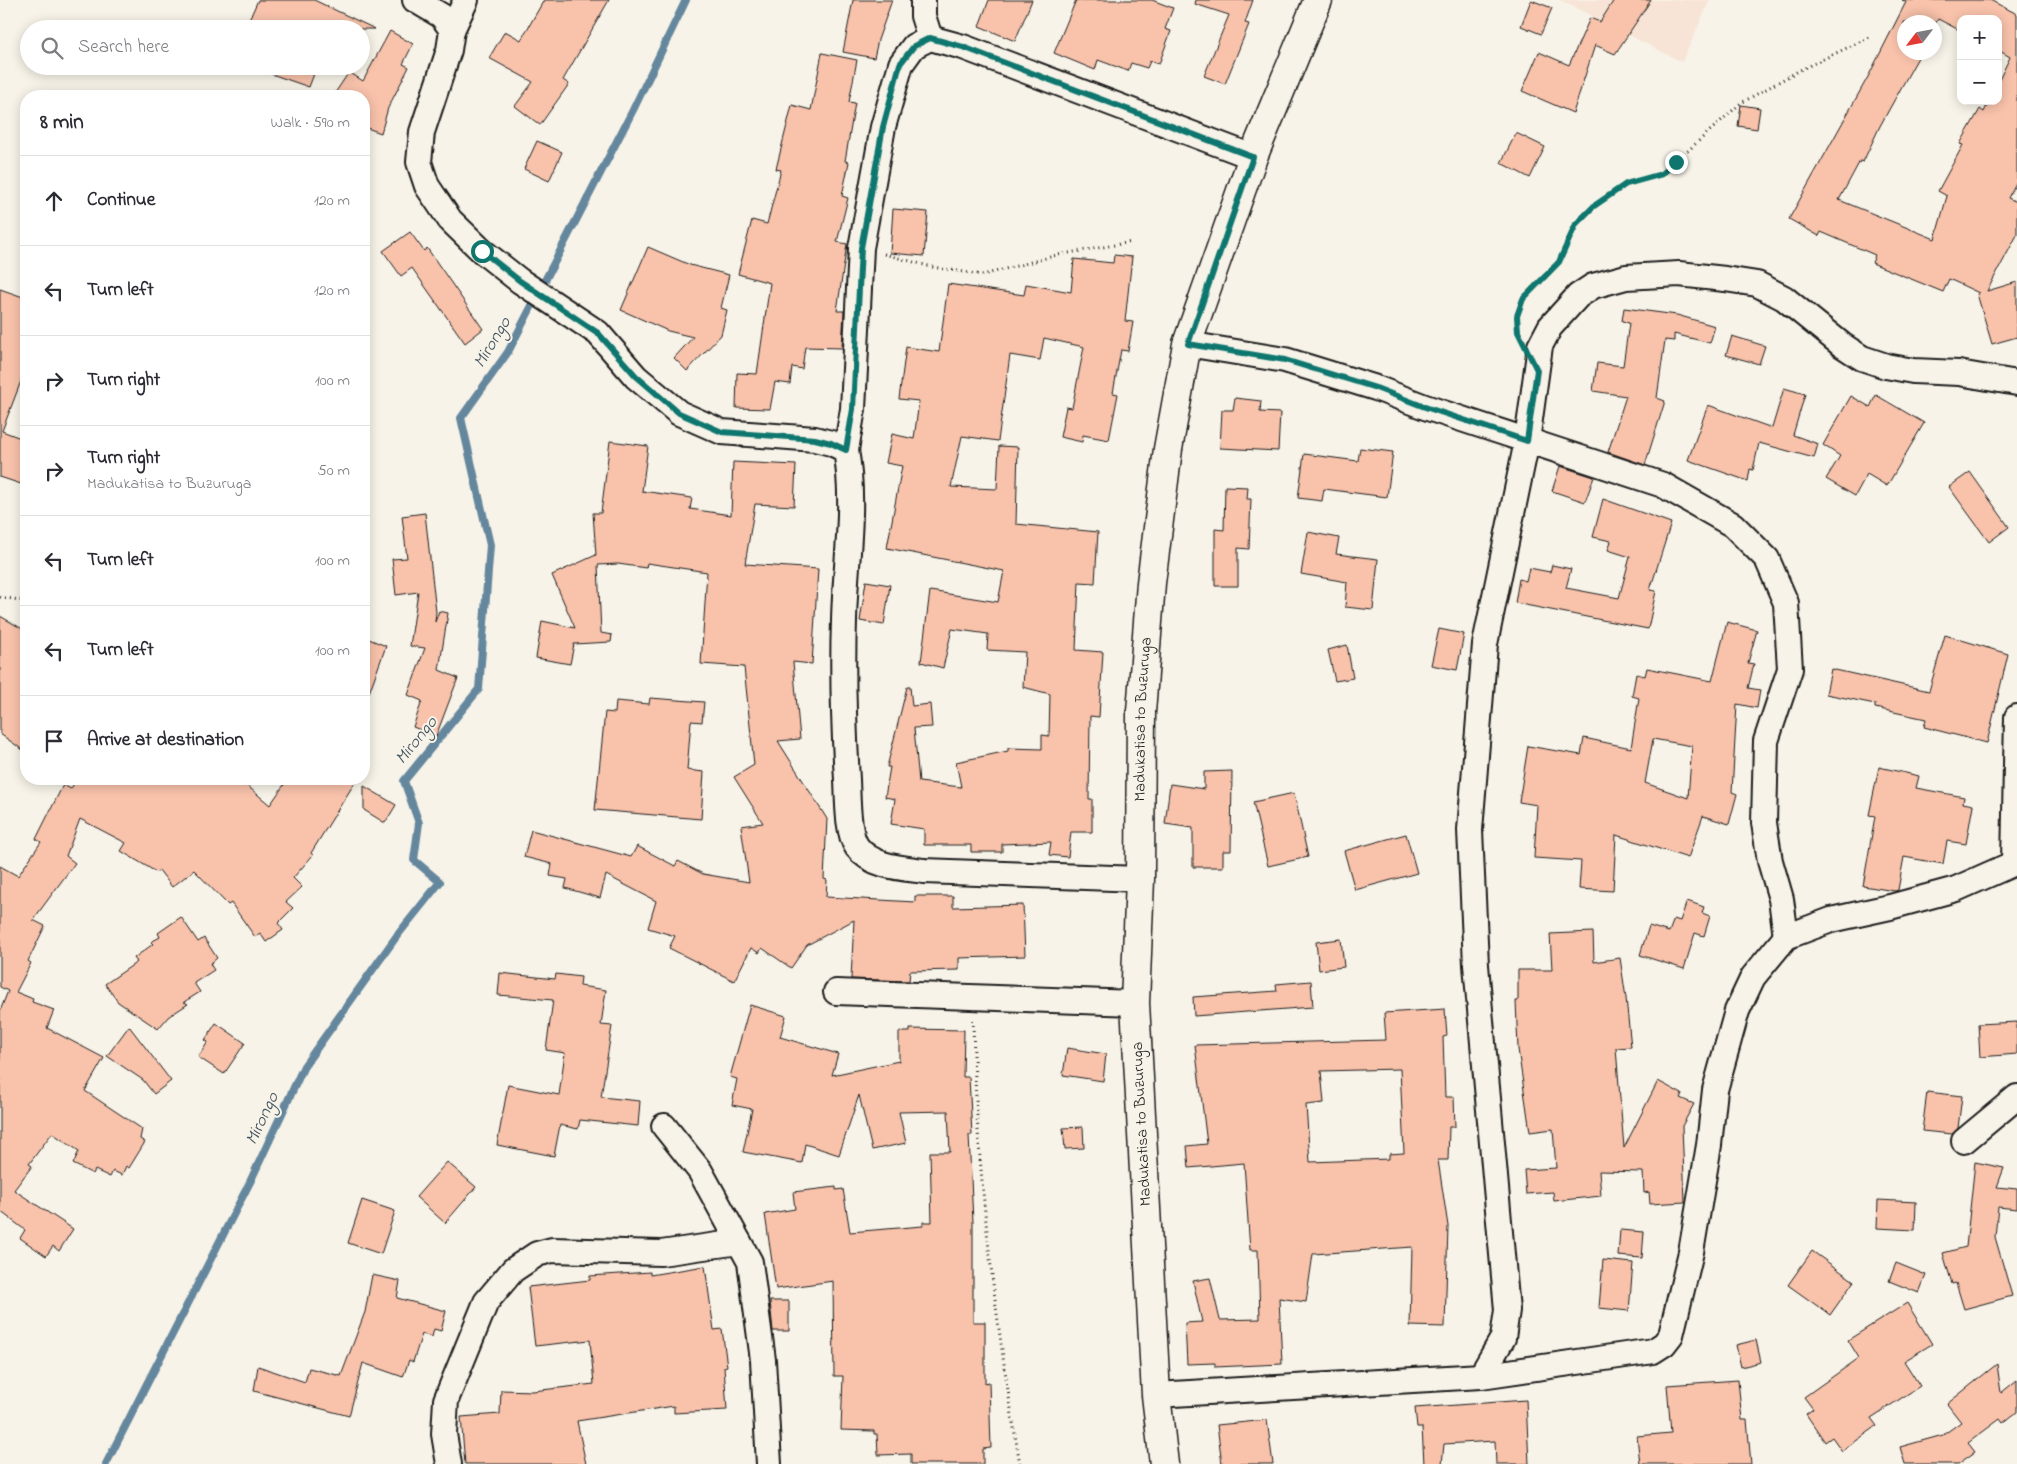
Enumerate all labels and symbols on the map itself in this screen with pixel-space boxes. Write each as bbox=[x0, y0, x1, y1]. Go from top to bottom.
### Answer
north arrow bbox=[1897, 15, 1942, 60]
route end bbox=[1665, 151, 1688, 174]
route start bbox=[471, 240, 494, 263]
water label: Mirongo bbox=[468, 312, 519, 373]
street label: Madukatisa to Buzuruga bbox=[1128, 636, 1159, 801]
water label: Mirongo bbox=[389, 711, 445, 771]
street label: Madukatisa to Buzuruga bbox=[1126, 1041, 1158, 1207]
water label: Mirongo bbox=[240, 1088, 287, 1150]

